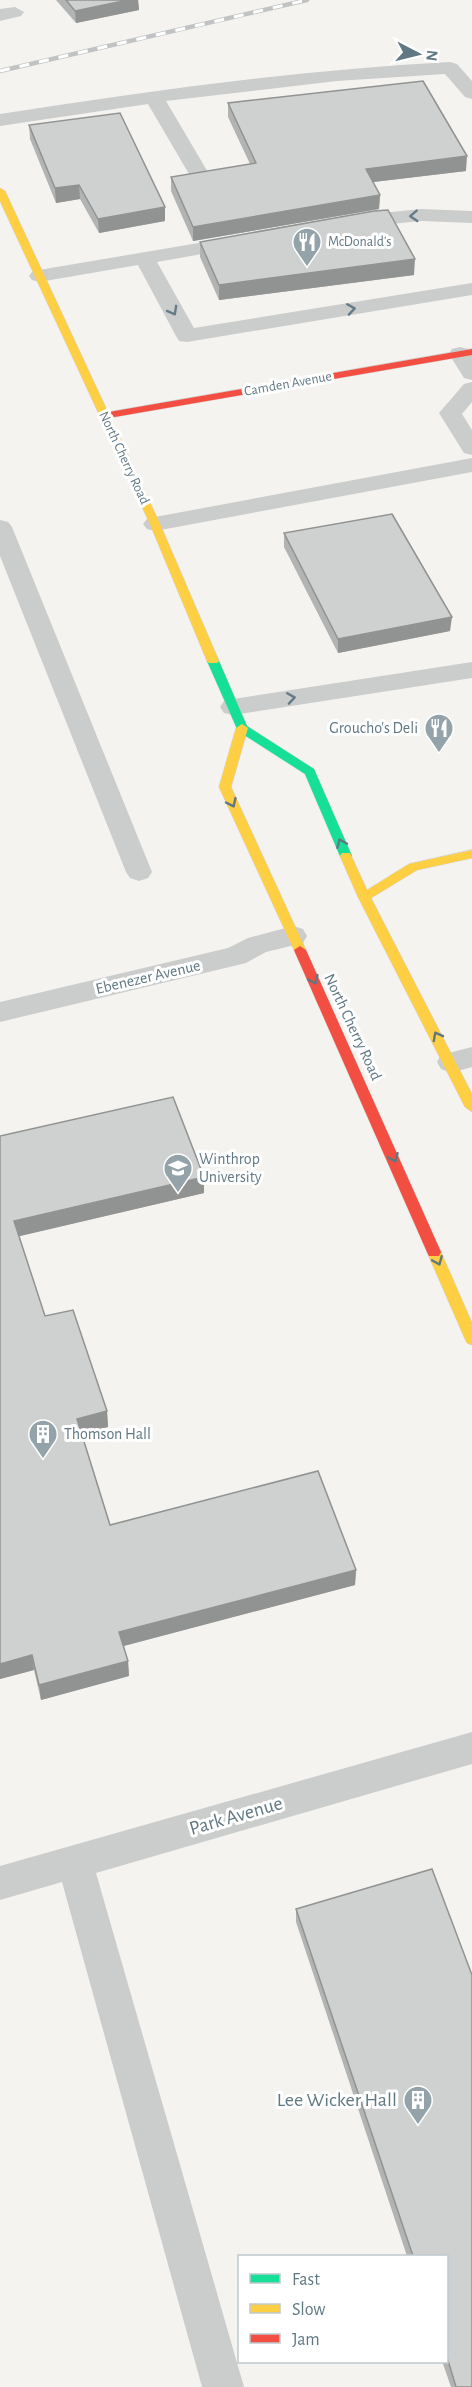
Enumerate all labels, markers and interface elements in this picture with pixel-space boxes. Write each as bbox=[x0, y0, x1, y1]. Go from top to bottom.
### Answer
north arrow bbox=[388, 24, 448, 84]
text: N bbox=[423, 49, 441, 62]
one-way arrow bbox=[409, 209, 418, 222]
restaurant icon: McDonald's bbox=[291, 226, 323, 268]
place label: McDonald's bbox=[328, 235, 391, 249]
one-way arrow bbox=[345, 303, 355, 316]
one-way arrow bbox=[166, 304, 177, 315]
street label: Camden Avenue bbox=[243, 369, 333, 399]
street label: North Cherry Road bbox=[96, 409, 152, 507]
one-way arrow bbox=[285, 692, 295, 705]
restaurant icon: Groucho's Deli bbox=[423, 712, 455, 754]
place label: Groucho's Deli bbox=[329, 720, 418, 736]
one-way arrow bbox=[225, 797, 237, 808]
one-way arrow bbox=[336, 839, 348, 850]
street label: Ebenezer Avenue bbox=[94, 957, 202, 997]
street label: North Cherry Road bbox=[320, 971, 385, 1083]
one-way arrow bbox=[306, 974, 318, 985]
one-way arrow bbox=[433, 1031, 444, 1042]
place label: Winthrop University bbox=[199, 1151, 262, 1186]
school or university icon: Winthrop University bbox=[162, 1152, 194, 1194]
one-way arrow bbox=[386, 1152, 398, 1163]
one-way arrow bbox=[431, 1255, 443, 1266]
building icon: Thomson Hall bbox=[27, 1418, 59, 1460]
place label: Thomson Hall bbox=[64, 1426, 151, 1442]
street label: Park Avenue bbox=[187, 1793, 285, 1839]
building icon: Lee Wicker Hall bbox=[402, 2084, 434, 2126]
place label: Lee Wicker Hall bbox=[277, 2090, 397, 2110]
legend bbox=[238, 2255, 448, 2363]
text: Fast bbox=[292, 2271, 320, 2289]
text: Slow bbox=[292, 2301, 325, 2319]
text: Jam bbox=[292, 2331, 320, 2349]

